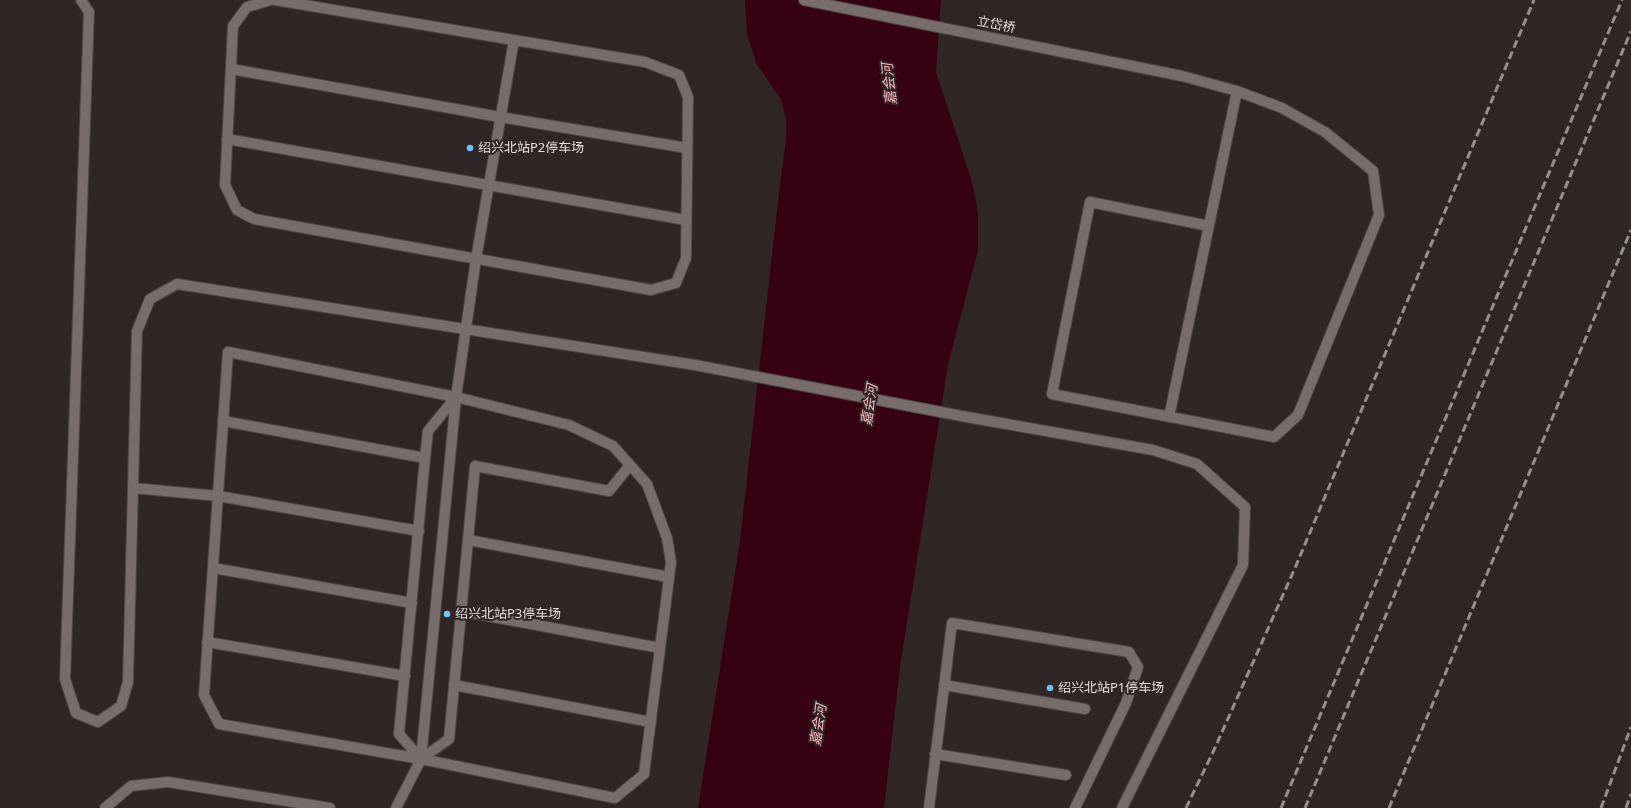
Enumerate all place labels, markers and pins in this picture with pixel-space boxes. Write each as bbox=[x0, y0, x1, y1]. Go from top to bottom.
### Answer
place label: 绍兴北站P2停车场 bbox=[478, 140, 584, 156]
marker: 绍兴北站P2停车场 bbox=[465, 143, 475, 153]
place label: 绍兴北站P3停车场 bbox=[455, 606, 561, 622]
marker: 绍兴北站P3停车场 bbox=[442, 609, 452, 619]
place label: 绍兴北站P1停车场 bbox=[1058, 680, 1164, 696]
marker: 绍兴北站P1停车场 bbox=[1045, 683, 1055, 693]

